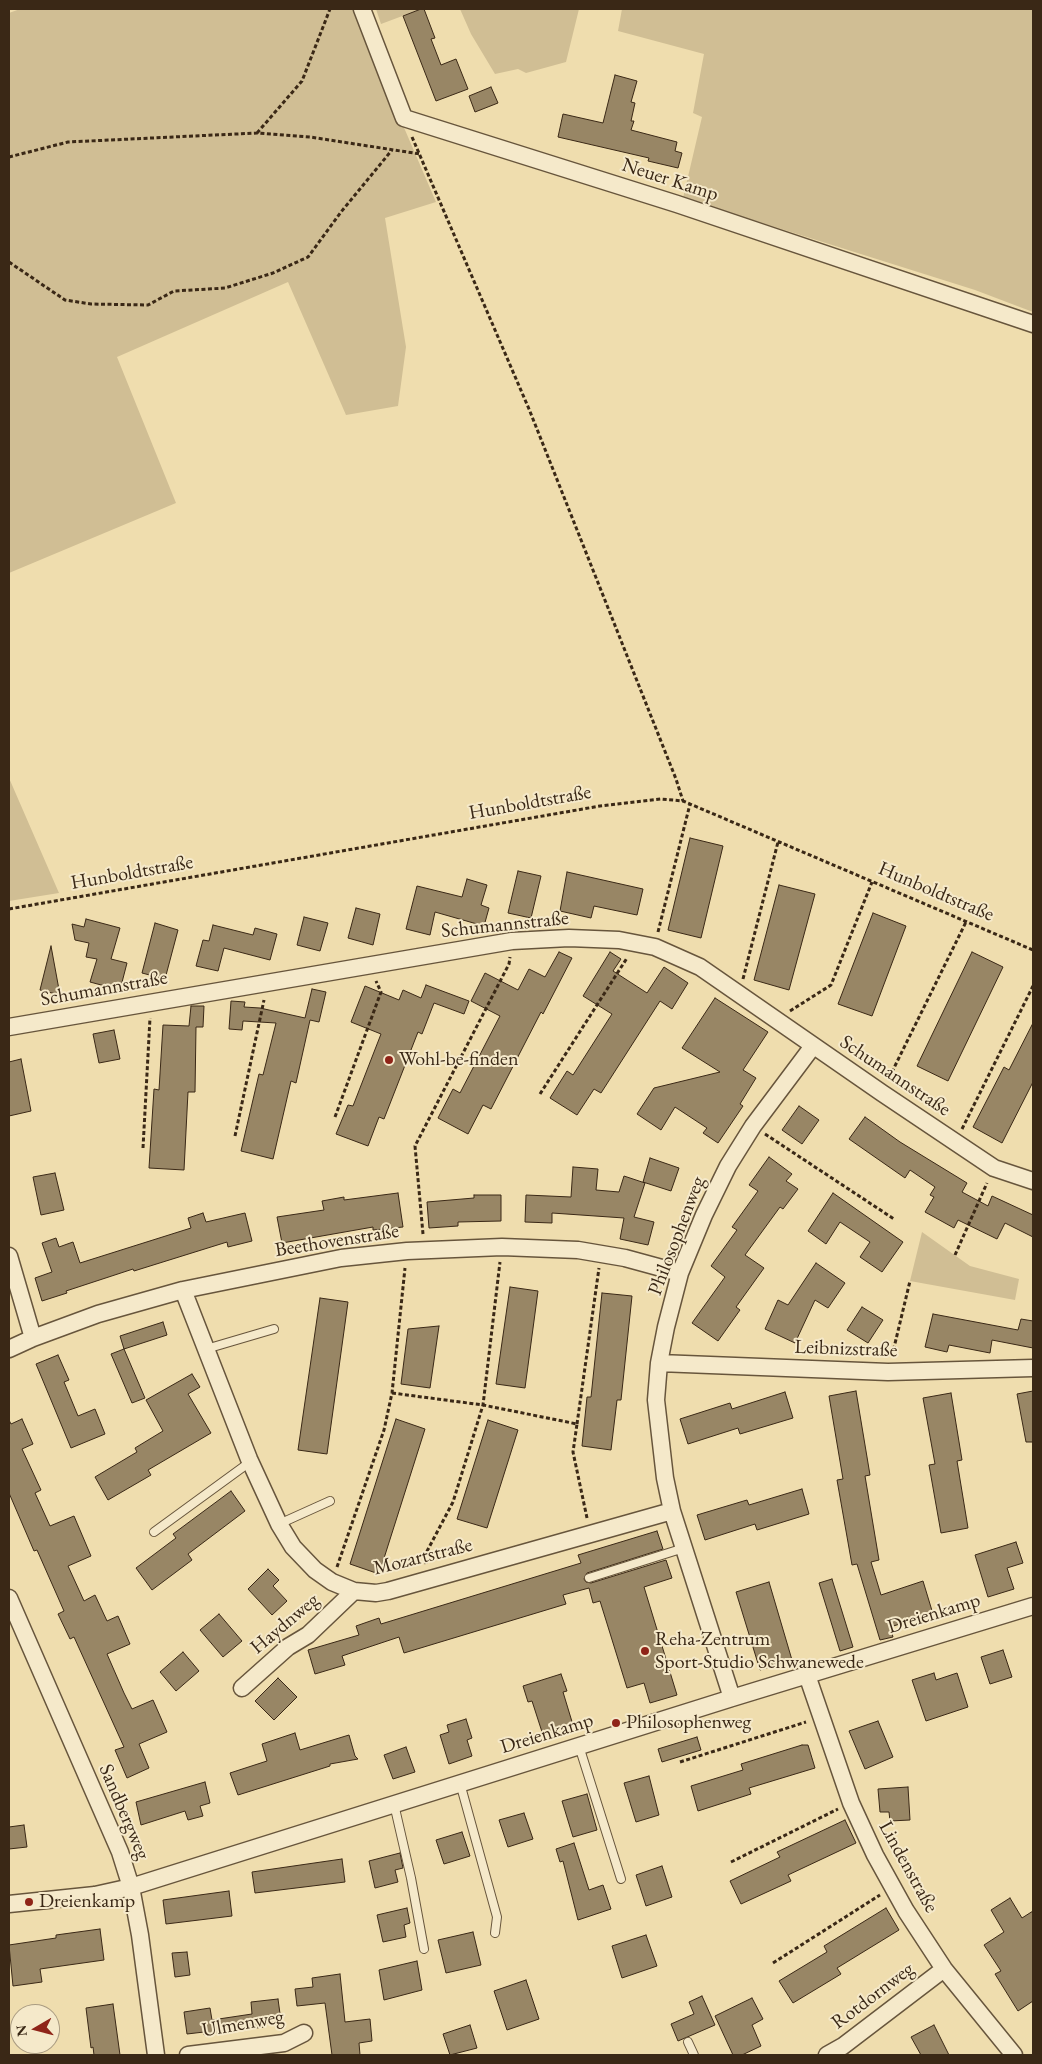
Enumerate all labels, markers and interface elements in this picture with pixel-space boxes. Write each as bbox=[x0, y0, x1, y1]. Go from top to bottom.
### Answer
street label: Neuer Kamp bbox=[619, 153, 721, 207]
street label: Hunboldtstraße bbox=[467, 780, 593, 826]
street label: Hunboldtstraße bbox=[69, 850, 195, 896]
street label: Hunboldtstraße bbox=[874, 857, 998, 927]
street label: Schumannstraße bbox=[440, 906, 570, 944]
street label: Schumannstraße bbox=[39, 966, 169, 1012]
street label: Schumannstraße bbox=[835, 1030, 955, 1122]
place label: Wohl-be-finden bbox=[399, 1048, 518, 1072]
marker: Wohl-be-finden bbox=[383, 1054, 395, 1066]
street label: Philosophenweg bbox=[643, 1173, 711, 1299]
street label: Beethovenstraße bbox=[273, 1219, 401, 1263]
street label: Leibnizstraße bbox=[794, 1335, 898, 1363]
street label: Mozartstraße bbox=[371, 1533, 475, 1581]
street label: Haydnweg bbox=[246, 1588, 324, 1660]
street label: Dreienkamp bbox=[885, 1588, 983, 1640]
place label: Reha-Zentrum Sport-Studio Schwanewede bbox=[655, 1628, 864, 1675]
marker: Reha-Zentrum Sport-Studio Schwanewede bbox=[639, 1645, 651, 1657]
street label: Dreienkamp bbox=[498, 1708, 596, 1760]
place label: Philosophenweg bbox=[626, 1711, 751, 1735]
marker: Philosophenweg bbox=[610, 1717, 622, 1729]
street label: Sandbergweg bbox=[93, 1761, 155, 1863]
street label: Lindenstraße bbox=[873, 1817, 943, 1917]
place label: Dreienkamp bbox=[39, 1890, 135, 1914]
marker: Dreienkamp bbox=[23, 1896, 35, 1908]
street label: Rotdornweg bbox=[827, 1957, 919, 2035]
north arrow bbox=[10, 2004, 60, 2054]
street label: Ulmenweg bbox=[200, 2005, 286, 2043]
text: N bbox=[11, 2024, 31, 2038]

